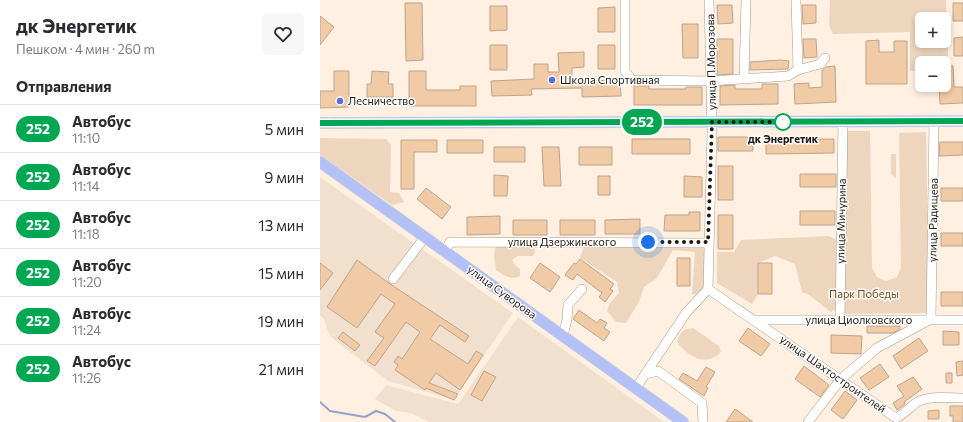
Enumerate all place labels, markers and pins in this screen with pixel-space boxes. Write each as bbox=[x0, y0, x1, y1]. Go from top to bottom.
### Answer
place label: Школа Спортивная bbox=[560, 73, 660, 86]
marker: Школа Спортивная bbox=[547, 75, 557, 85]
place label: Лесничество bbox=[348, 94, 415, 107]
marker: Лесничество bbox=[335, 96, 345, 106]
marker: дк Энергетик bbox=[774, 113, 792, 131]
place label: дк Энергетик bbox=[748, 132, 819, 145]

